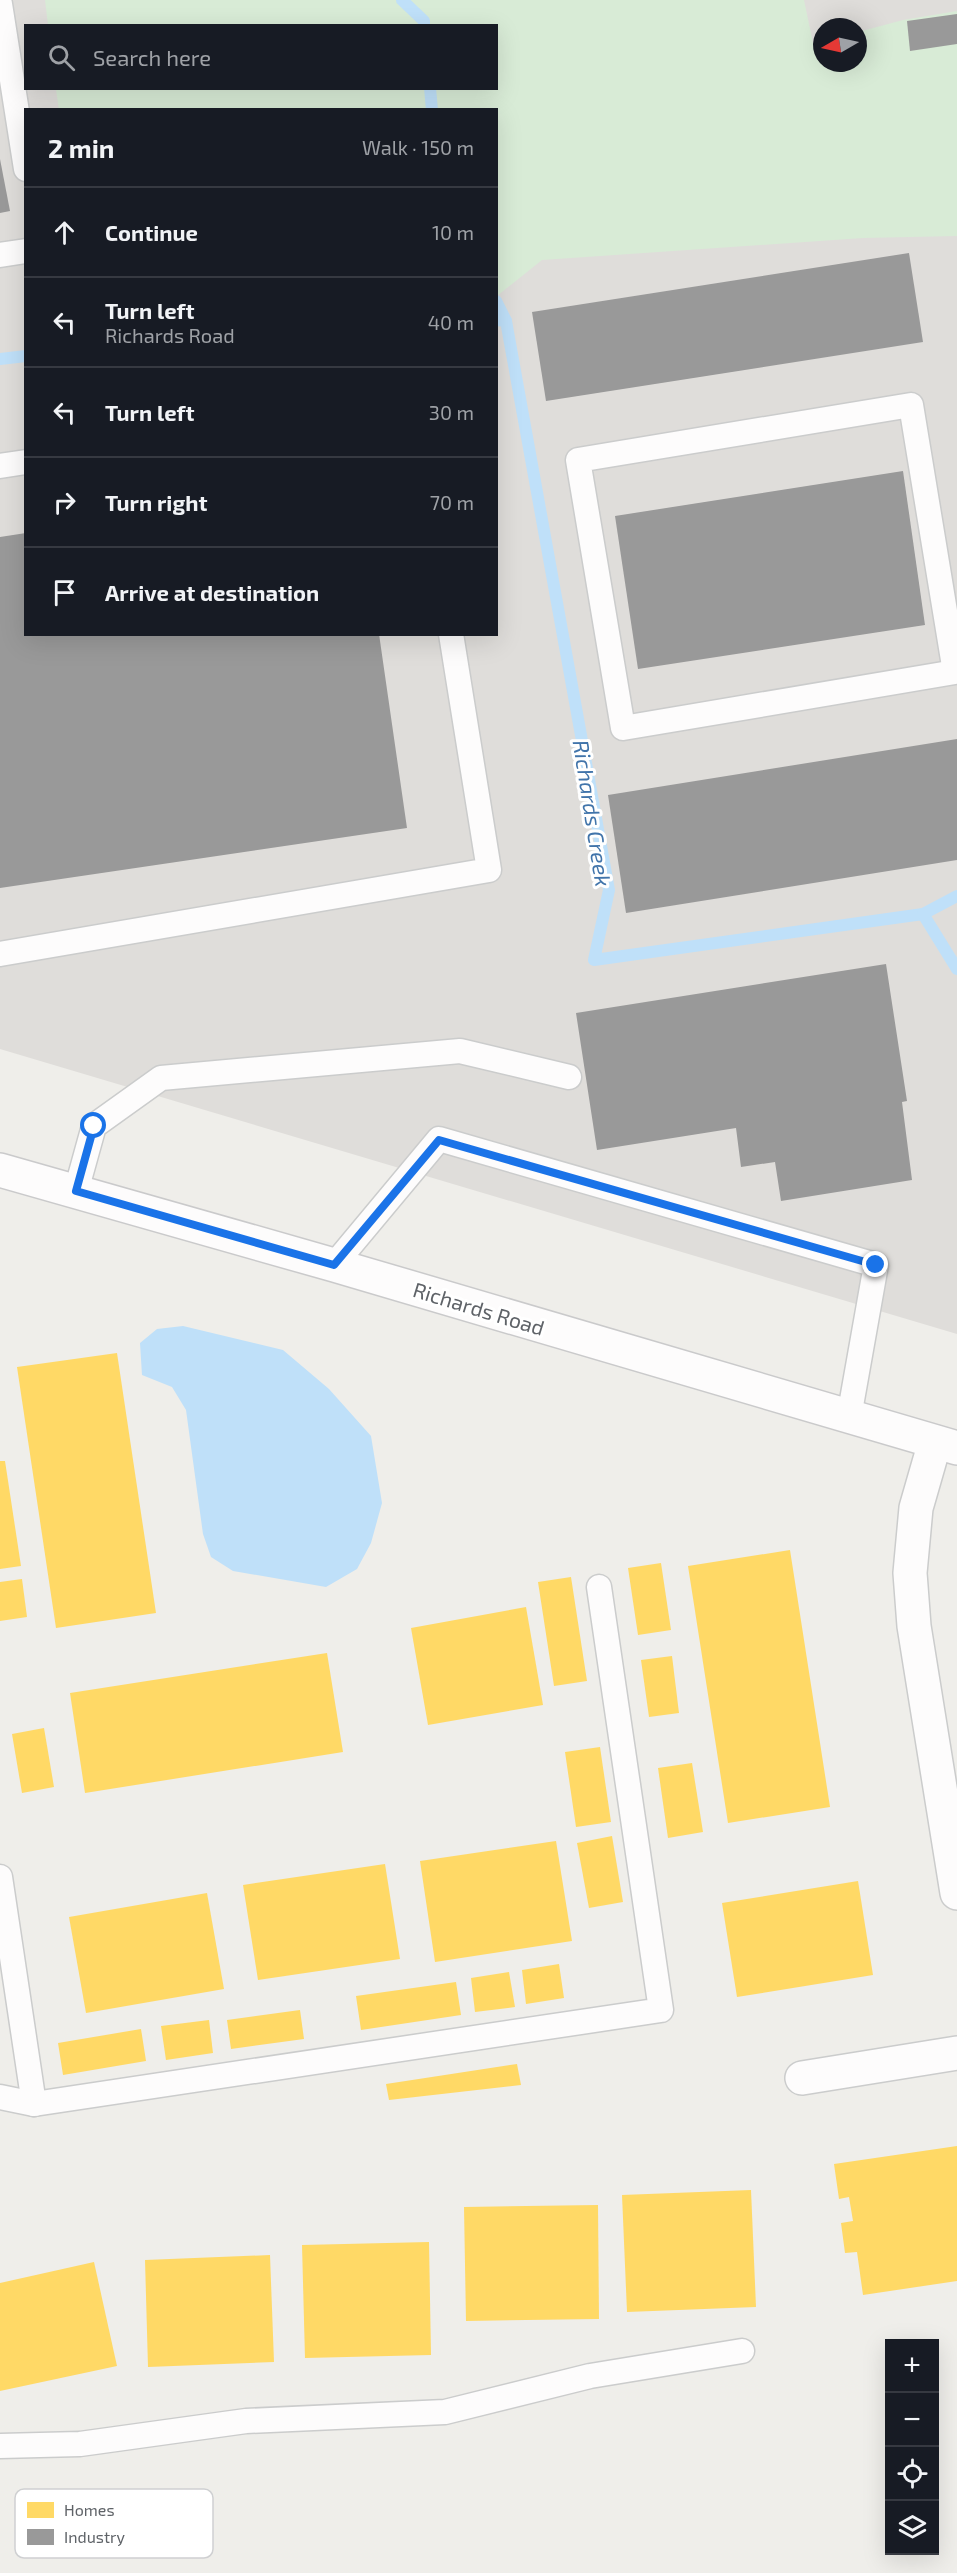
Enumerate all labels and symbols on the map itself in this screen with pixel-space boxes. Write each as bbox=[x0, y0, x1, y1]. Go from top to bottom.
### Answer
north arrow bbox=[813, 18, 867, 72]
water label: Richards Creek bbox=[569, 738, 617, 888]
route start bbox=[80, 1112, 106, 1138]
route end bbox=[862, 1251, 888, 1277]
street label: Richards Road bbox=[410, 1276, 548, 1340]
legend bbox=[15, 2489, 213, 2558]
text: Homes bbox=[64, 2500, 115, 2519]
text: Industry bbox=[64, 2527, 125, 2546]

